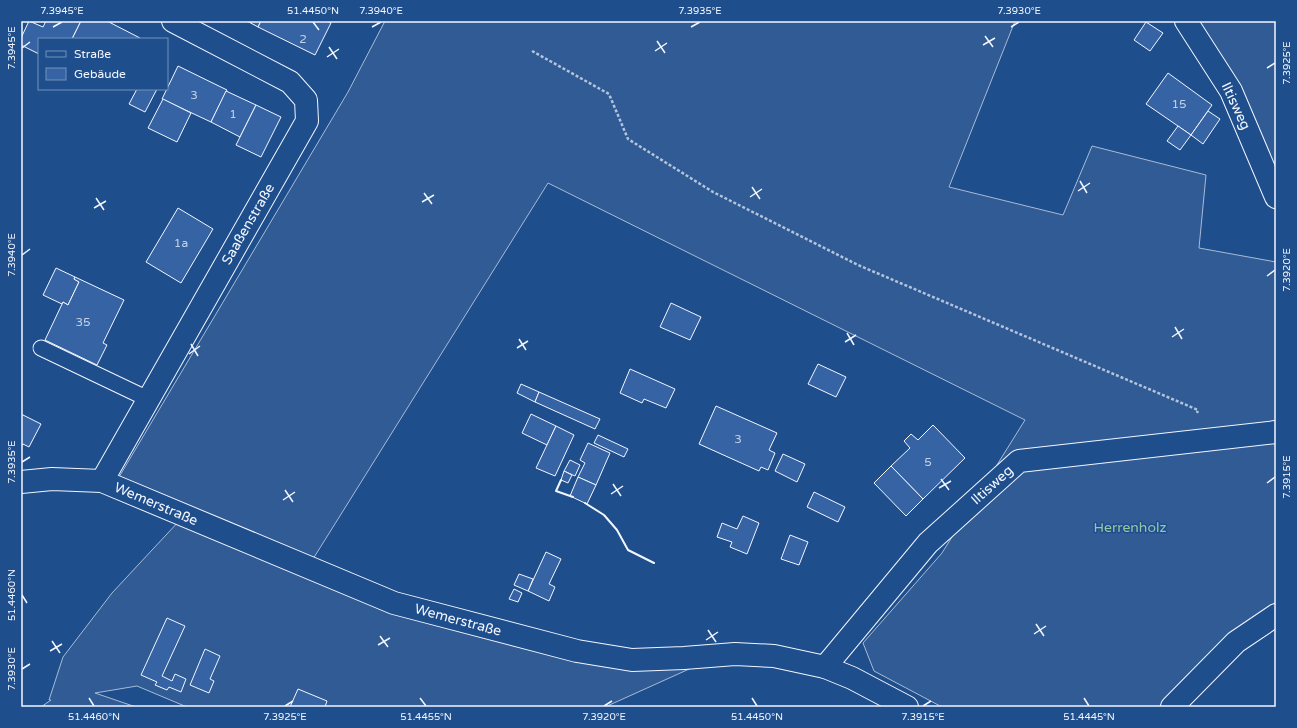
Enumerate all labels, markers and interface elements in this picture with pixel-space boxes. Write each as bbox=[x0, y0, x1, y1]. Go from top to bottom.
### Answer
text: 7.3945°E bbox=[40, 5, 84, 17]
text: 51.4450°N bbox=[287, 5, 339, 17]
text: 7.3940°E bbox=[359, 5, 403, 17]
text: 7.3935°E bbox=[678, 5, 722, 17]
text: 7.3930°E bbox=[997, 5, 1041, 17]
text: 7.3945°E bbox=[6, 26, 18, 70]
house number: 2 bbox=[299, 32, 307, 46]
legend bbox=[38, 38, 168, 90]
text: 7.3925°E bbox=[1281, 41, 1293, 85]
text: Straße bbox=[74, 47, 111, 61]
text: Gebäude bbox=[74, 67, 126, 81]
street label: Iltisweg bbox=[1218, 79, 1254, 133]
house number: 3 bbox=[190, 88, 198, 102]
house number: 15 bbox=[1171, 97, 1187, 111]
house number: 1 bbox=[229, 107, 237, 121]
street label: Saaßenstraße bbox=[218, 180, 278, 268]
text: 7.3940°E bbox=[6, 233, 18, 277]
house number: 1a bbox=[174, 236, 188, 250]
text: 7.3920°E bbox=[1281, 248, 1293, 292]
house number: 35 bbox=[75, 315, 91, 329]
house number: 3 bbox=[734, 432, 742, 446]
text: 7.3935°E bbox=[6, 440, 18, 484]
house number: 5 bbox=[924, 455, 932, 469]
text: 7.3915°E bbox=[1281, 455, 1293, 499]
street label: Iltisweg bbox=[968, 462, 1016, 508]
street label: Wemerstraße bbox=[112, 479, 200, 529]
park label: Herrenholz bbox=[1094, 519, 1166, 536]
text: 51.4460°N bbox=[6, 569, 18, 621]
street label: Wemerstraße bbox=[413, 600, 503, 640]
text: 7.3930°E bbox=[6, 647, 18, 691]
text: 51.4460°N bbox=[68, 711, 120, 723]
text: 7.3925°E bbox=[263, 711, 307, 723]
text: 51.4455°N bbox=[400, 711, 452, 723]
text: 7.3920°E bbox=[582, 711, 626, 723]
text: 51.4450°N bbox=[731, 711, 783, 723]
text: 7.3915°E bbox=[901, 711, 945, 723]
text: 51.4445°N bbox=[1063, 711, 1115, 723]

